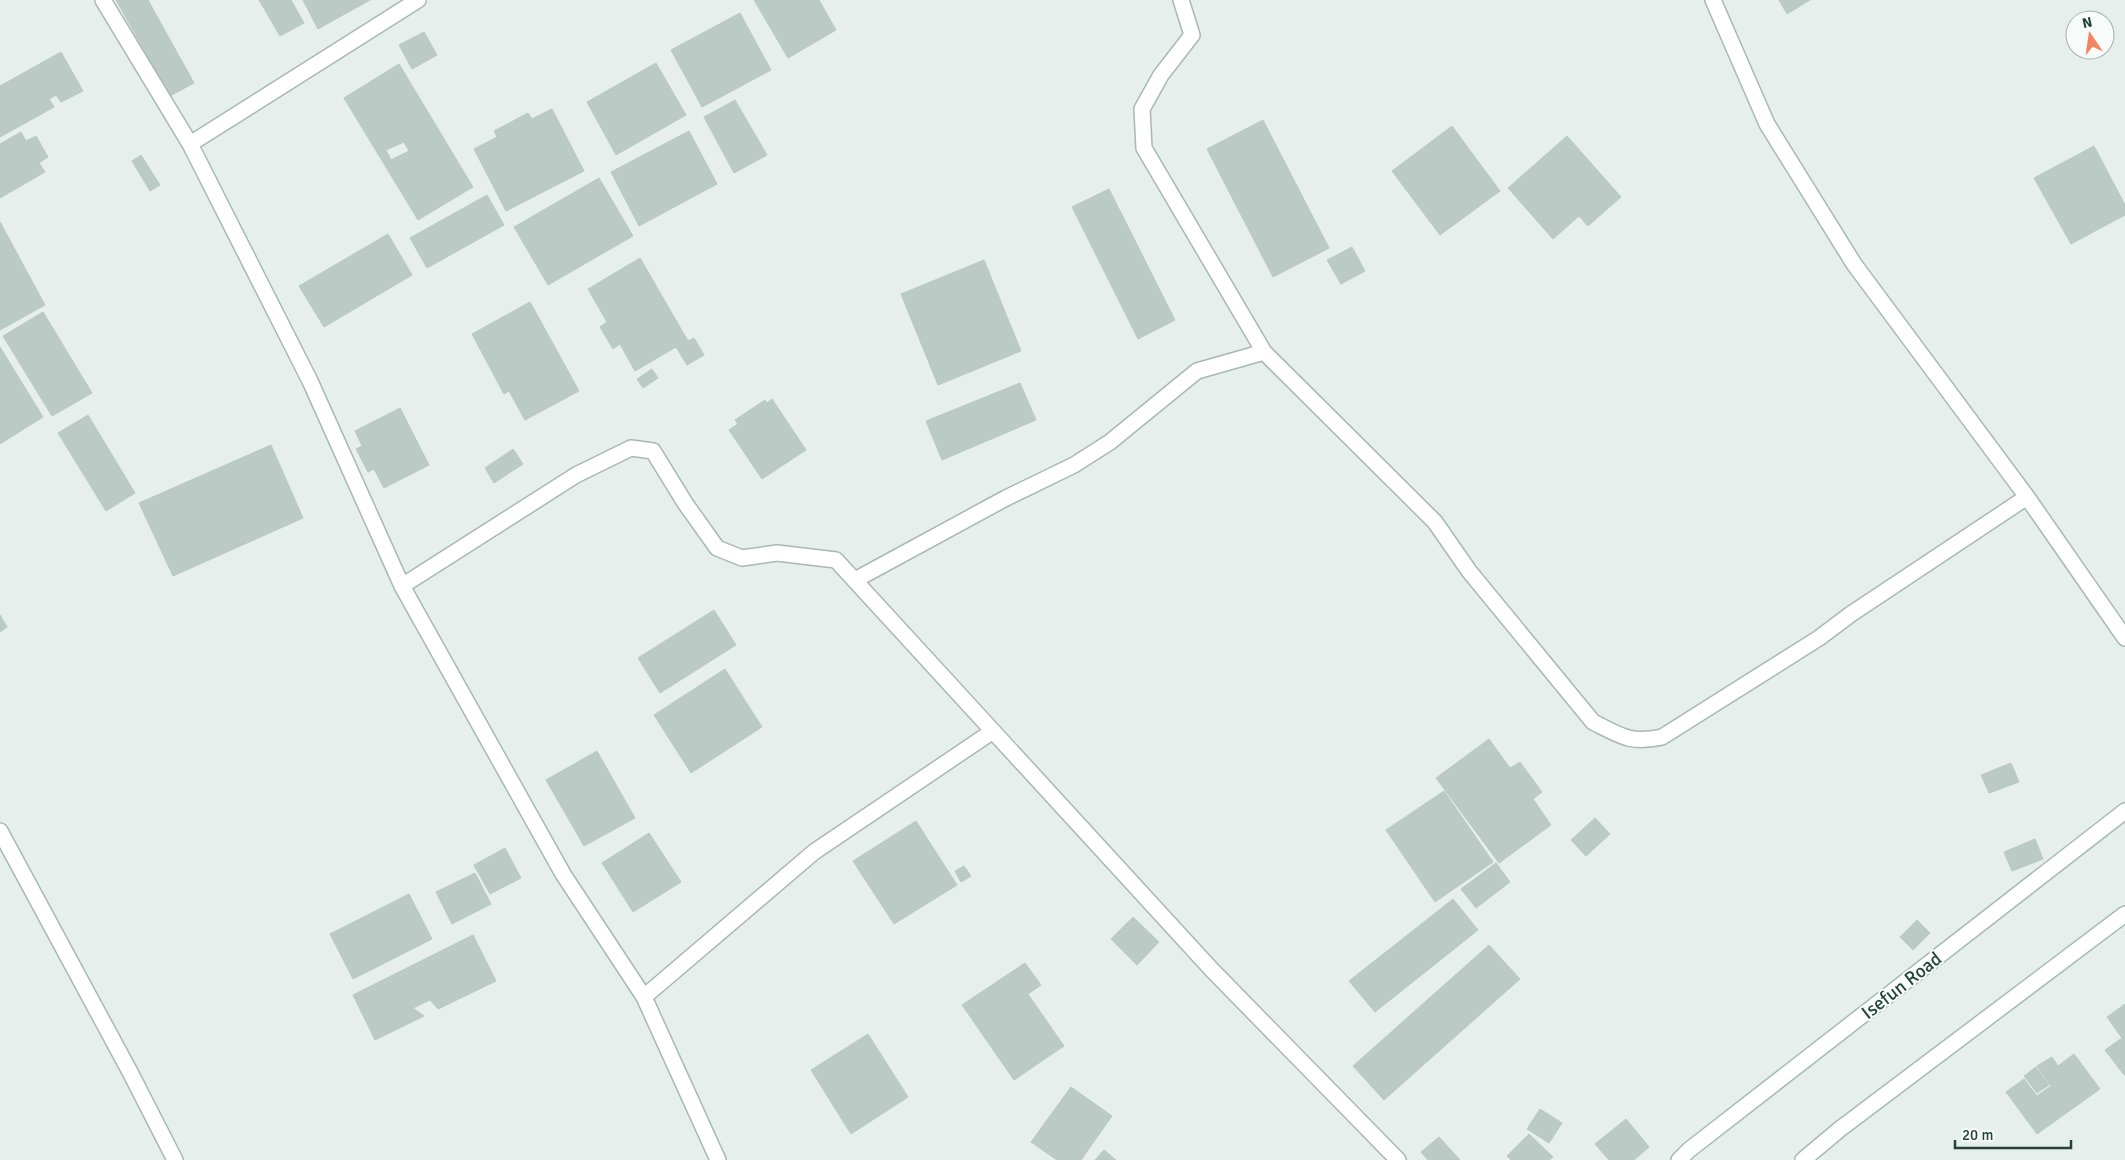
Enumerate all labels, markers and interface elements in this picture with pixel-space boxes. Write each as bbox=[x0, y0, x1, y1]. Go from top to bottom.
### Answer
north arrow bbox=[2065, 10, 2115, 60]
text: N bbox=[2081, 13, 2094, 32]
street label: Isefun Road bbox=[1857, 947, 1947, 1025]
scale bar bbox=[1955, 1118, 2071, 1150]
text: 20 m bbox=[1962, 1126, 1993, 1144]

